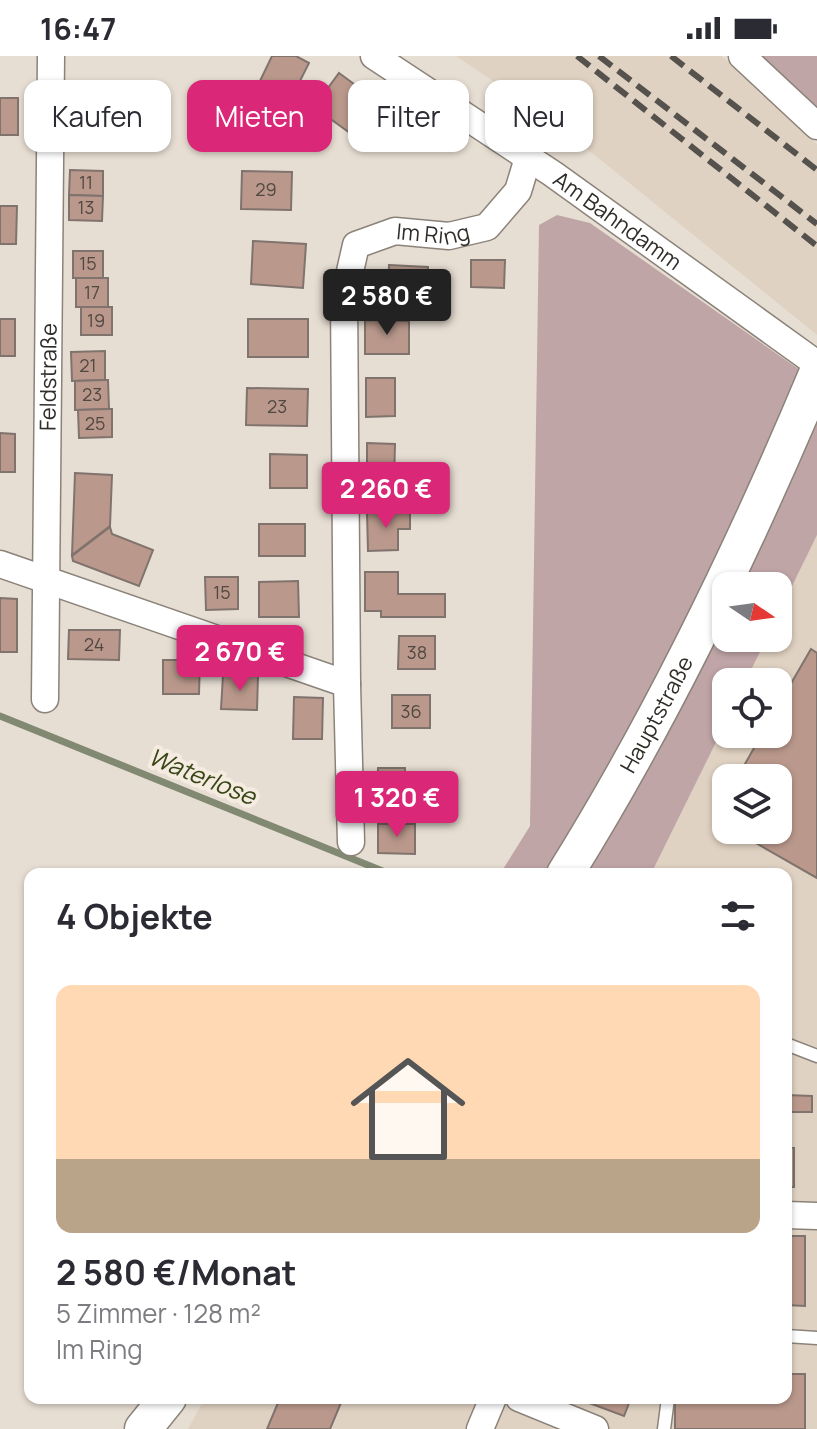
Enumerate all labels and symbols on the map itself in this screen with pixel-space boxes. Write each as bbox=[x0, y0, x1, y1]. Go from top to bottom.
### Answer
street label: Am Bahndamm bbox=[547, 164, 688, 277]
house number: 11 bbox=[79, 170, 93, 194]
house number: 29 bbox=[255, 177, 277, 201]
house number: 13 bbox=[78, 195, 94, 219]
street label: Im Ring bbox=[395, 216, 472, 252]
house number: 15 bbox=[79, 251, 97, 275]
pin: 2 580 € bbox=[313, 269, 461, 337]
house number: 17 bbox=[84, 280, 100, 304]
house number: 19 bbox=[87, 308, 105, 332]
street label: Feldstraße bbox=[33, 323, 64, 431]
house number: 21 bbox=[79, 353, 97, 377]
house number: 23 bbox=[82, 382, 102, 406]
house number: 23 bbox=[267, 394, 287, 418]
house number: 25 bbox=[85, 411, 105, 435]
pin: 2 260 € bbox=[312, 462, 460, 530]
north arrow bbox=[712, 572, 792, 652]
house number: 15 bbox=[213, 580, 231, 604]
pin: 2 670 € bbox=[166, 625, 314, 693]
house number: 24 bbox=[84, 632, 104, 656]
house number: 38 bbox=[407, 640, 427, 664]
street label: Hauptstraße bbox=[613, 651, 700, 778]
house number: 36 bbox=[400, 699, 422, 723]
water label: Waterlose bbox=[144, 739, 263, 813]
pin: 1 320 € bbox=[323, 771, 471, 839]

